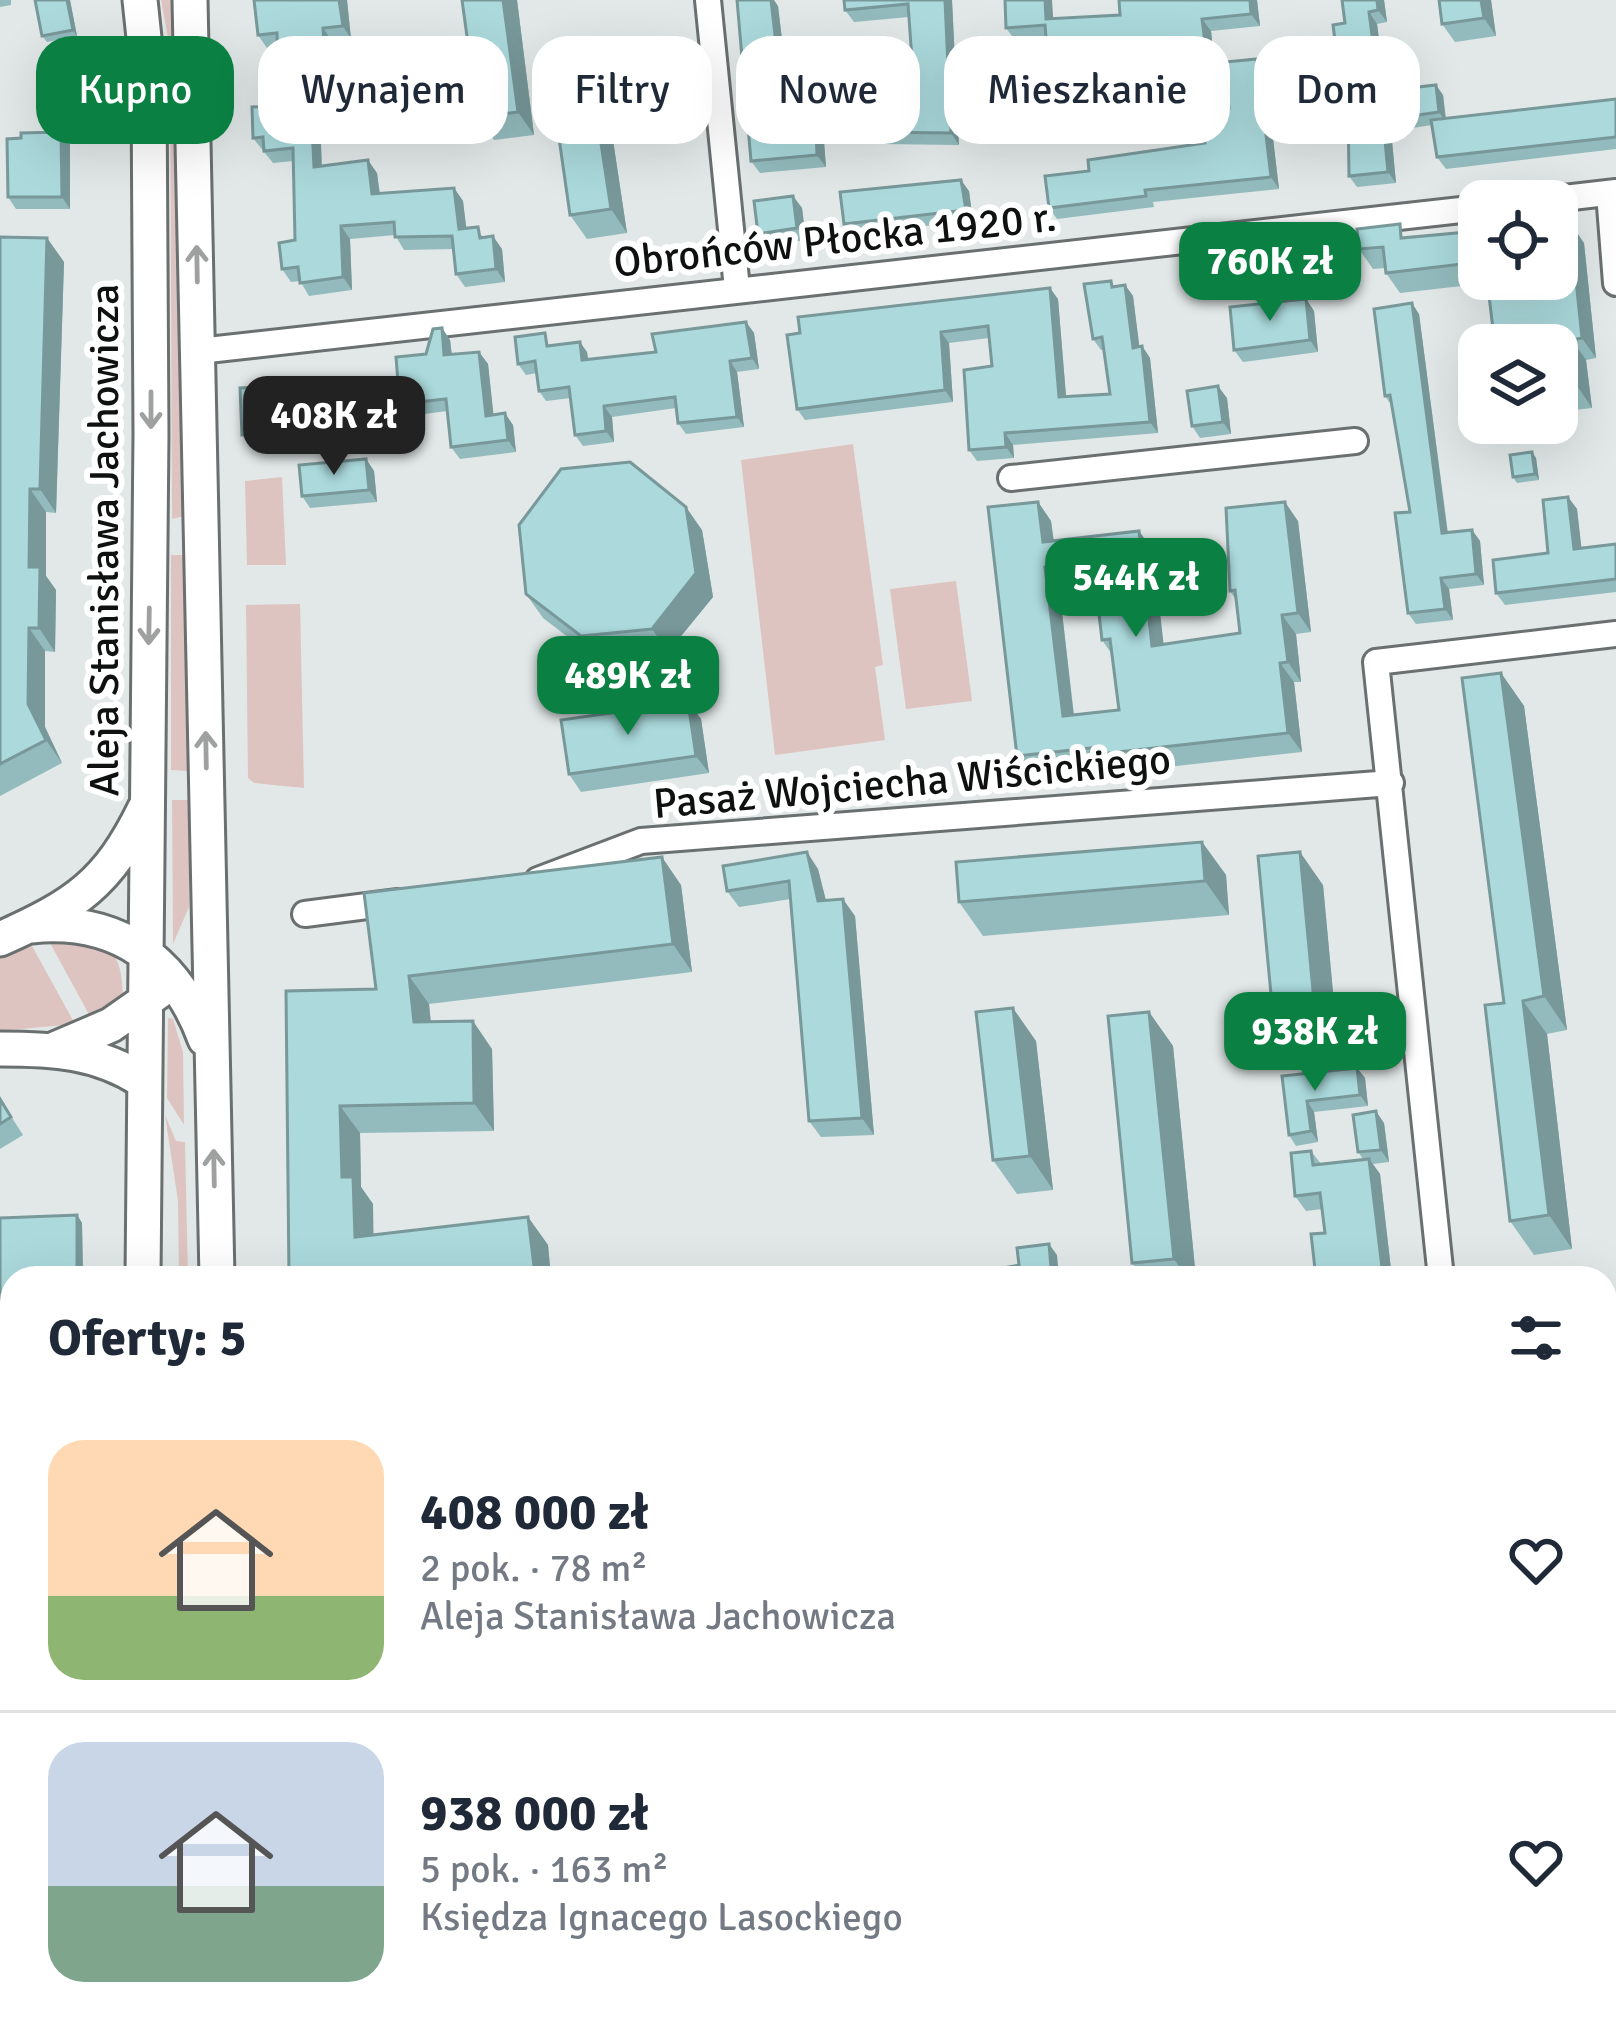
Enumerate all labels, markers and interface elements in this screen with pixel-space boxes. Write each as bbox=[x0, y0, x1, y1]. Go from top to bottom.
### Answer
chip: Kupno bbox=[36, 36, 234, 144]
chip: Wynajem bbox=[258, 36, 508, 144]
chip: Filtry bbox=[532, 36, 712, 144]
chip: Nowe bbox=[736, 36, 920, 144]
chip: Mieszkanie bbox=[944, 36, 1230, 144]
chip: Dom bbox=[1254, 36, 1420, 144]
map controls bbox=[1458, 180, 1578, 444]
button: locate bbox=[1458, 180, 1578, 300]
street label: Obrońców Płocka 1920 r. bbox=[611, 191, 1059, 289]
pin: 760K zł bbox=[1159, 222, 1381, 324]
text: 760K zł bbox=[1206, 237, 1334, 285]
one-way arrow bbox=[185, 245, 208, 284]
street label: Aleja Stanisława Jachowicza bbox=[79, 284, 130, 796]
button: layers bbox=[1458, 324, 1578, 444]
pin: 408K zł bbox=[223, 376, 445, 478]
one-way arrow bbox=[140, 390, 162, 429]
text: 408K zł bbox=[270, 391, 398, 439]
pin: 544K zł bbox=[1025, 538, 1247, 640]
text: 544K zł bbox=[1072, 553, 1200, 601]
one-way arrow bbox=[138, 606, 160, 645]
pin: 489K zł bbox=[517, 636, 739, 738]
text: 489K zł bbox=[564, 651, 692, 699]
one-way arrow bbox=[194, 731, 217, 770]
street label: Pasaż Wojciecha Wiścickiego bbox=[651, 734, 1173, 830]
pin: 938K zł bbox=[1204, 992, 1426, 1094]
text: 938K zł bbox=[1251, 1007, 1379, 1055]
one-way arrow bbox=[202, 1149, 225, 1188]
icon: filters bbox=[1503, 1305, 1569, 1371]
text: Oferty: 5 bbox=[48, 1307, 247, 1370]
text: 408 000 zł bbox=[420, 1481, 649, 1544]
icon: home bbox=[144, 1488, 288, 1632]
icon: heart bbox=[1503, 1527, 1569, 1593]
text: 2 pok. · 78 m² bbox=[420, 1544, 648, 1592]
text: Aleja Stanisława Jachowicza bbox=[420, 1592, 896, 1640]
text: 938 000 zł bbox=[420, 1782, 649, 1845]
icon: home bbox=[144, 1790, 288, 1934]
icon: heart bbox=[1503, 1829, 1569, 1895]
text: 5 pok. · 163 m² bbox=[420, 1845, 669, 1893]
text: Księdza Ignacego Lasockiego bbox=[420, 1893, 903, 1941]

